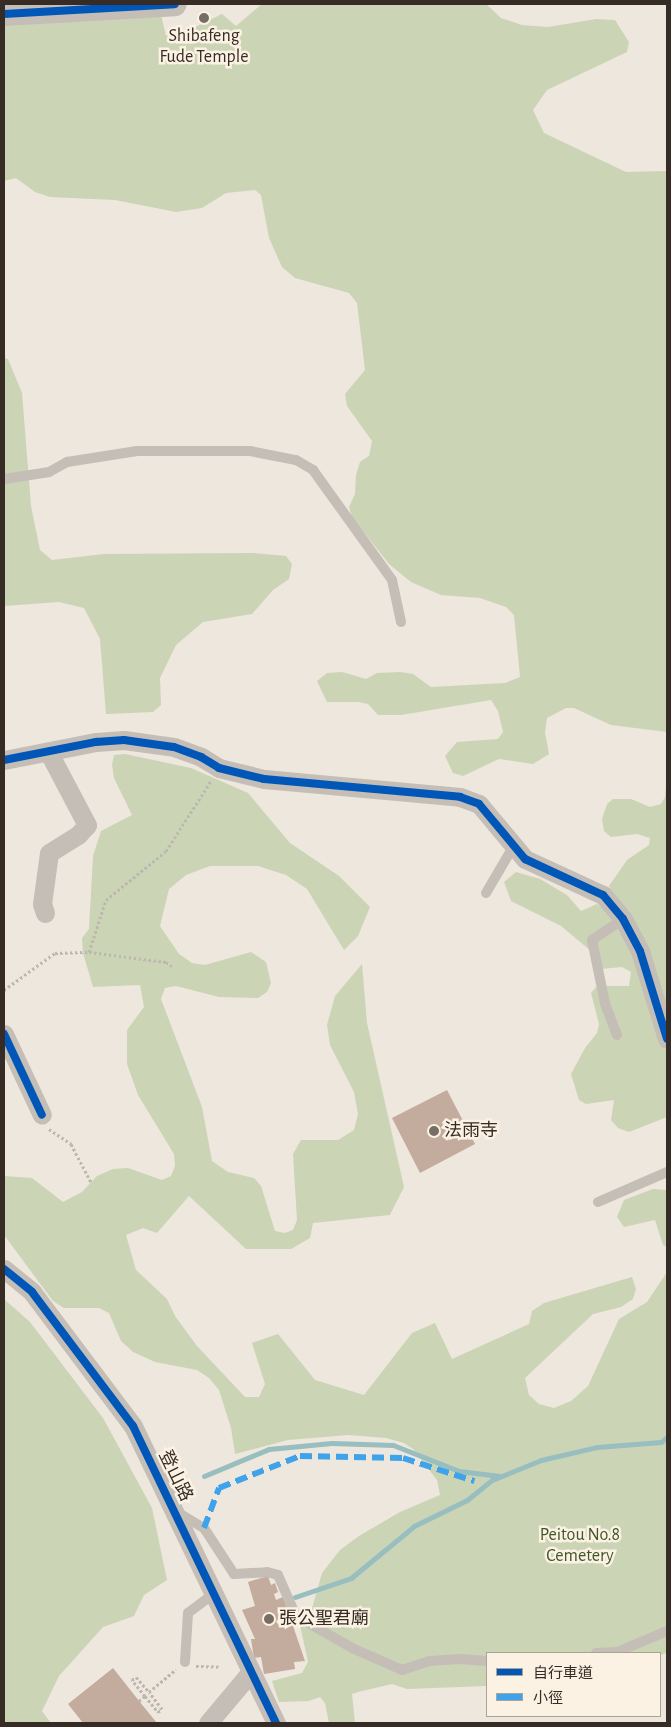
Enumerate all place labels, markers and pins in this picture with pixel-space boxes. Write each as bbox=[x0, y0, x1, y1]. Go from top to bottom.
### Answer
marker: Shibafeng Fude Temple bbox=[198, 12, 210, 24]
place label: Shibafeng Fude Temple bbox=[160, 26, 248, 68]
place label: 法雨寺 bbox=[444, 1120, 498, 1142]
marker: 法雨寺 bbox=[428, 1125, 440, 1137]
place label: 張公聖君廟 bbox=[279, 1608, 369, 1630]
marker: 張公聖君廟 bbox=[263, 1613, 275, 1625]

